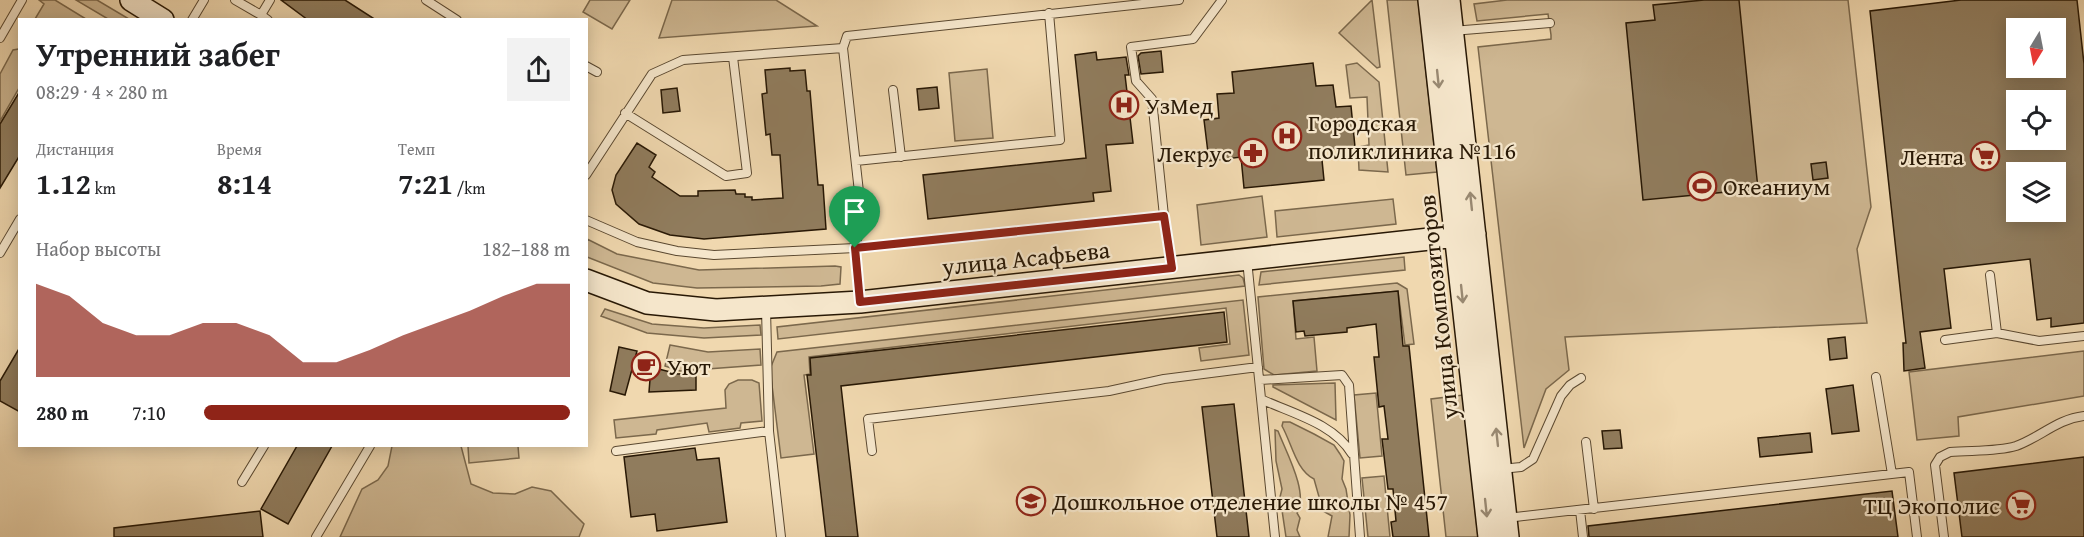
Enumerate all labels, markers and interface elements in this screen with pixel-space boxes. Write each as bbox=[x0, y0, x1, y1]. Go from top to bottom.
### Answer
north arrow bbox=[2006, 18, 2066, 78]
map controls bbox=[2006, 18, 2066, 222]
text: Утренний забег bbox=[36, 30, 280, 78]
button: share bbox=[507, 38, 570, 101]
one-way arrow bbox=[1433, 69, 1444, 88]
text: 08:29 · 4 × 280 m bbox=[36, 77, 168, 106]
place label: УзМед bbox=[1145, 88, 1213, 123]
hospital icon: УзМед bbox=[1108, 89, 1140, 121]
button: locate bbox=[2006, 90, 2066, 150]
place label: Городская поликлиника №116 bbox=[1308, 105, 1516, 168]
hospital icon: Городская поликлиника №116 bbox=[1271, 120, 1303, 152]
place label: Лекрус bbox=[1157, 136, 1232, 171]
text: Дистанция bbox=[36, 137, 114, 161]
text: Время bbox=[217, 137, 262, 161]
text: Темп bbox=[398, 137, 435, 161]
pharmacy icon: Лекрус bbox=[1237, 137, 1269, 169]
place label: Лента bbox=[1901, 139, 1965, 174]
supermarket icon: Лента bbox=[1969, 140, 2001, 172]
text: 1.12 bbox=[36, 161, 91, 205]
text: 8:14 bbox=[217, 161, 272, 205]
text: 7:21 bbox=[398, 161, 453, 205]
button: layers bbox=[2006, 162, 2066, 222]
place label: Океаниум bbox=[1723, 169, 1830, 204]
sports icon: Океаниум bbox=[1686, 170, 1718, 202]
text: km bbox=[91, 176, 116, 200]
text: /km bbox=[453, 176, 485, 200]
pin bbox=[829, 186, 880, 248]
one-way arrow bbox=[1465, 192, 1476, 212]
street label: улица Композиторов bbox=[1409, 193, 1467, 422]
icon: arrive bbox=[838, 195, 871, 228]
street label: улица Асафьева bbox=[939, 232, 1112, 284]
text: Набор высоты bbox=[36, 234, 161, 263]
text: 182–188 m bbox=[482, 234, 570, 263]
one-way arrow bbox=[1457, 283, 1468, 303]
place label: Уют bbox=[667, 349, 711, 384]
cafe icon: Уют bbox=[630, 350, 662, 382]
text: 280 m bbox=[36, 398, 89, 427]
text: 7:10 bbox=[132, 398, 166, 427]
one-way arrow bbox=[1491, 428, 1502, 448]
place label: Дошкольное отделение школы № 457 bbox=[1051, 484, 1448, 519]
school or university icon: Дошкольное отделение школы № 457 bbox=[1015, 485, 1047, 517]
place label: ТЦ Экополис bbox=[1863, 488, 2000, 523]
supermarket icon: ТЦ Экополис bbox=[2005, 489, 2037, 521]
one-way arrow bbox=[1481, 498, 1492, 518]

